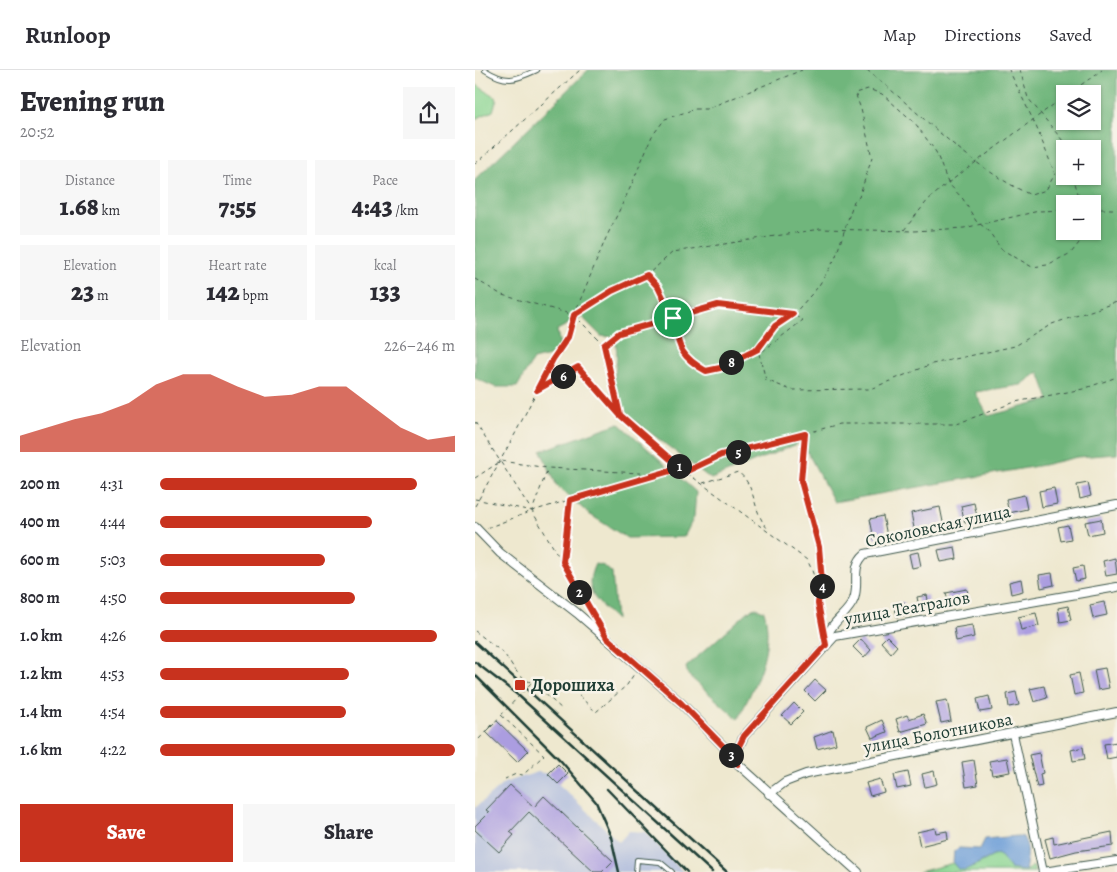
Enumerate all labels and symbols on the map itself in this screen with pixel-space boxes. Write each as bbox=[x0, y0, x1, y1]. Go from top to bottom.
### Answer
pin bbox=[652, 297, 694, 339]
pin: 8 bbox=[719, 350, 743, 374]
pin: 6 bbox=[551, 364, 575, 388]
pin: 5 bbox=[725, 440, 751, 464]
pin: 1 bbox=[667, 454, 691, 478]
street label: Соколовская улица bbox=[863, 499, 1014, 553]
pin: 4 bbox=[809, 574, 835, 598]
pin: 2 bbox=[567, 580, 591, 604]
street label: улица Театралов bbox=[841, 585, 972, 631]
place label: Дорошиха bbox=[531, 673, 615, 697]
marker: Дорошиха bbox=[513, 678, 527, 692]
street label: улица Болотникова bbox=[860, 707, 1015, 759]
pin: 3 bbox=[719, 742, 743, 768]

